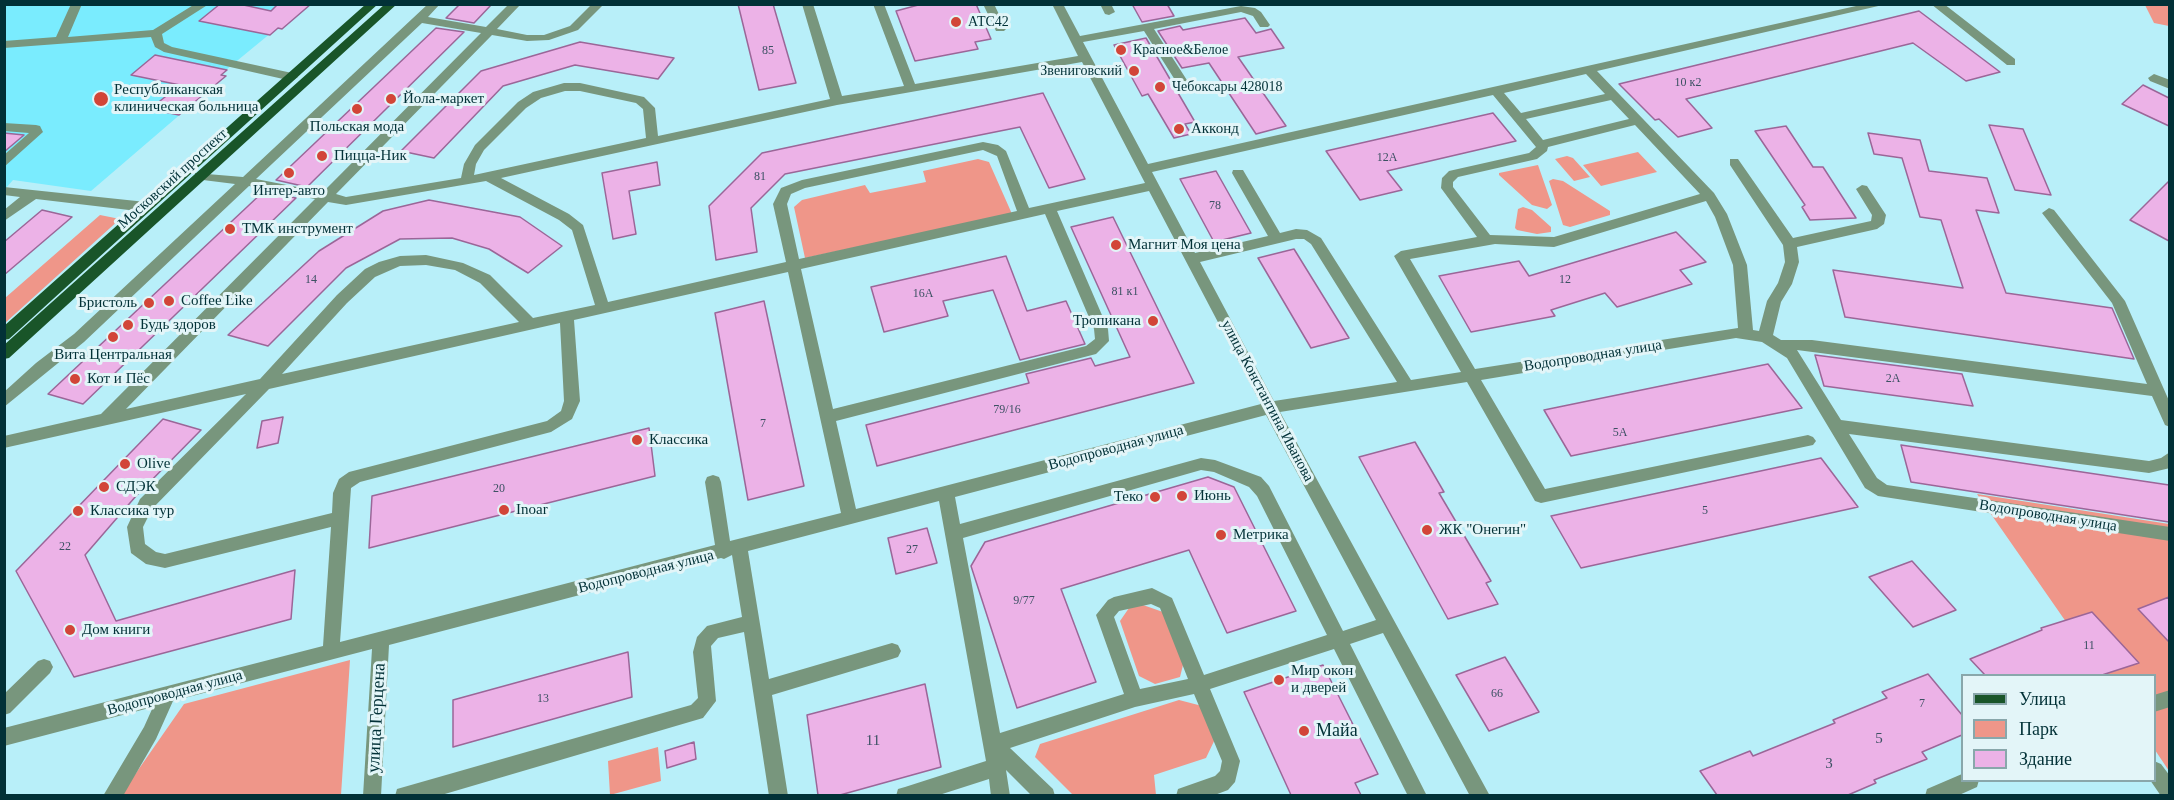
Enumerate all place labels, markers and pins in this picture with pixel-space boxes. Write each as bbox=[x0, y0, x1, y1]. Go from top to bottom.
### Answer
place label: АТС42 bbox=[968, 14, 1009, 30]
marker: АТС42 bbox=[949, 15, 963, 29]
place label: Красное&Белое bbox=[1133, 42, 1228, 58]
marker: Красное&Белое bbox=[1114, 43, 1128, 57]
place label: Звениговский bbox=[1040, 63, 1122, 79]
marker: Звениговский bbox=[1127, 64, 1141, 78]
place label: Чебоксары 428018 bbox=[1172, 79, 1282, 95]
marker: Чебоксары 428018 bbox=[1153, 80, 1167, 94]
place label: Республиканская клиническая больница bbox=[114, 81, 258, 116]
marker: Республиканская клиническая больница bbox=[92, 90, 110, 108]
place label: Йола-маркет bbox=[403, 90, 484, 108]
marker: Йола-маркет bbox=[384, 92, 398, 106]
marker: Польская мода bbox=[350, 102, 364, 116]
place label: Польская мода bbox=[310, 118, 404, 136]
place label: Акконд bbox=[1191, 120, 1239, 138]
marker: Акконд bbox=[1172, 122, 1186, 136]
place label: Пицца-Ник bbox=[334, 147, 407, 165]
marker: Пицца-Ник bbox=[315, 149, 329, 163]
marker: Интер-авто bbox=[282, 166, 296, 180]
place label: Интер-авто bbox=[253, 182, 325, 200]
place label: ТМК инструмент bbox=[242, 220, 353, 238]
marker: ТМК инструмент bbox=[223, 222, 237, 236]
place label: Магнит Моя цена bbox=[1128, 236, 1241, 254]
marker: Магнит Моя цена bbox=[1109, 238, 1123, 252]
place label: Coffee Like bbox=[181, 292, 253, 310]
place label: Бристоль bbox=[78, 294, 137, 312]
marker: Coffee Like bbox=[162, 294, 176, 308]
marker: Бристоль bbox=[142, 296, 156, 310]
place label: Тропикана bbox=[1073, 312, 1141, 330]
marker: Тропикана bbox=[1146, 314, 1160, 328]
place label: Будь здоров bbox=[140, 316, 216, 334]
marker: Будь здоров bbox=[121, 318, 135, 332]
marker: Вита Центральная bbox=[106, 330, 120, 344]
place label: Вита Центральная bbox=[54, 346, 172, 364]
place label: Кот и Пёс bbox=[87, 370, 150, 388]
marker: Кот и Пёс bbox=[68, 372, 82, 386]
place label: Классика bbox=[649, 431, 708, 449]
marker: Классика bbox=[630, 433, 644, 447]
place label: Olive bbox=[137, 455, 170, 473]
marker: Olive bbox=[118, 457, 132, 471]
place label: СДЭК bbox=[116, 478, 156, 496]
marker: СДЭК bbox=[97, 480, 111, 494]
place label: Июнь bbox=[1194, 487, 1231, 505]
place label: Теко bbox=[1114, 488, 1143, 506]
marker: Июнь bbox=[1175, 489, 1189, 503]
marker: Теко bbox=[1148, 490, 1162, 504]
place label: Inoar bbox=[516, 501, 548, 519]
place label: Классика тур bbox=[90, 502, 174, 520]
marker: Inoar bbox=[497, 503, 511, 517]
marker: Классика тур bbox=[71, 504, 85, 518]
place label: ЖК "Онегин" bbox=[1439, 521, 1526, 539]
marker: ЖК "Онегин" bbox=[1420, 523, 1434, 537]
place label: Метрика bbox=[1233, 526, 1289, 544]
marker: Метрика bbox=[1214, 528, 1228, 542]
place label: Дом книги bbox=[82, 621, 150, 639]
marker: Дом книги bbox=[63, 623, 77, 637]
place label: Мир окон и дверей bbox=[1291, 662, 1353, 697]
marker: Мир окон и дверей bbox=[1272, 673, 1286, 687]
place label: Майа bbox=[1316, 720, 1358, 742]
marker: Майа bbox=[1297, 724, 1311, 738]

